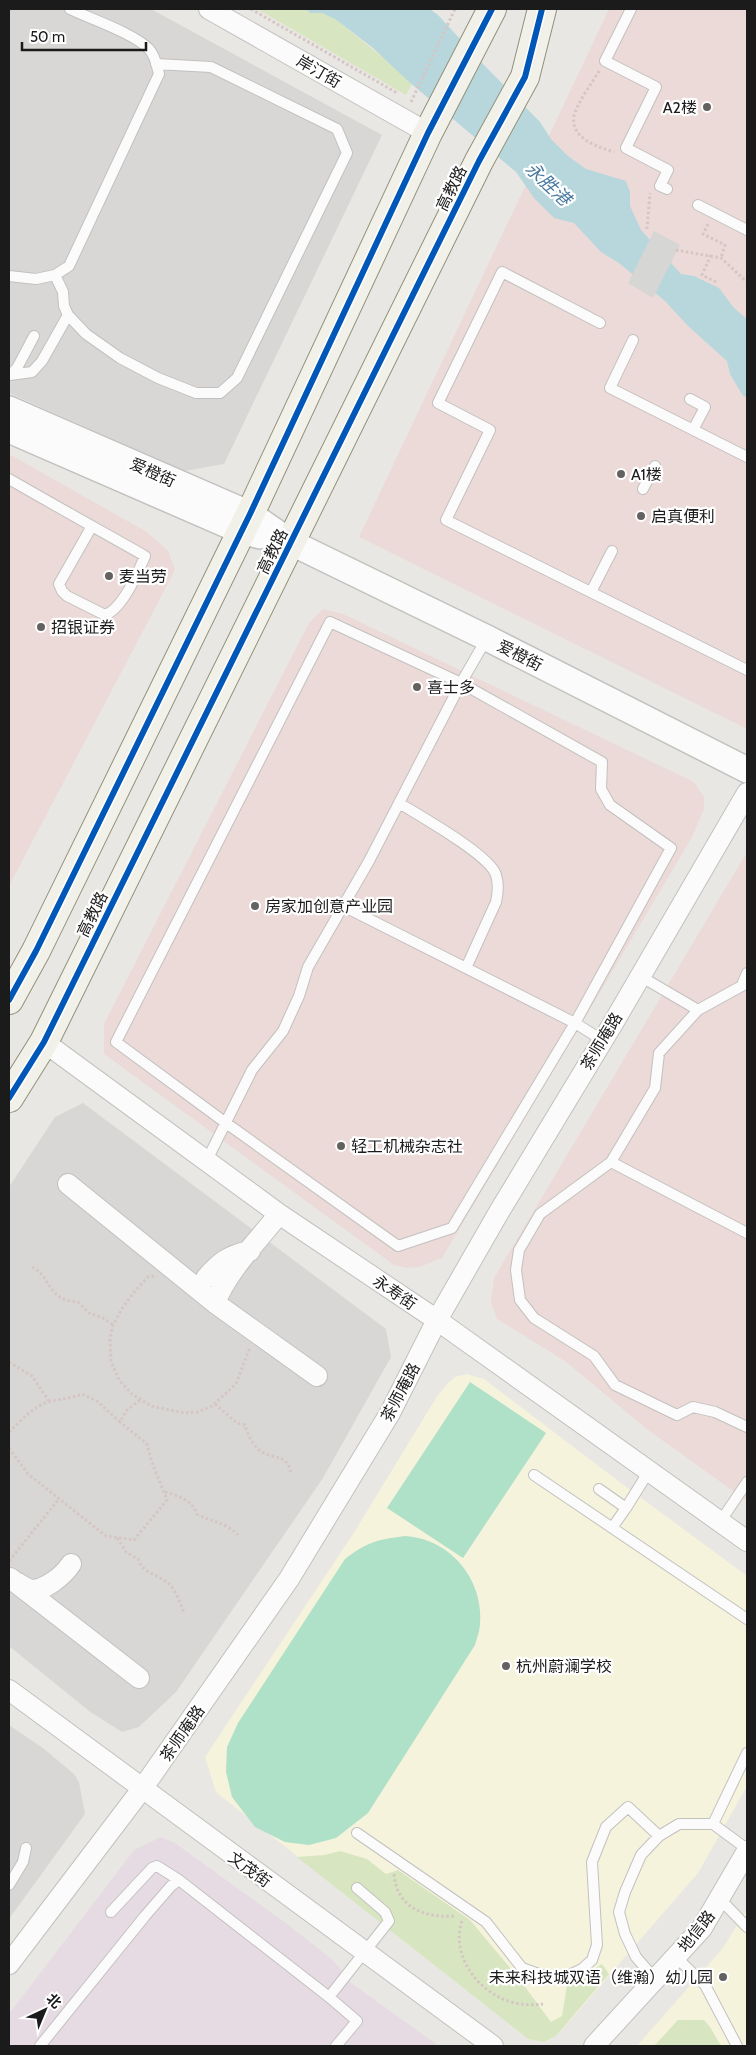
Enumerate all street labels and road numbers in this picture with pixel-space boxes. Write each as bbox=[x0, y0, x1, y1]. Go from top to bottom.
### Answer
street label: 岸汀街 bbox=[293, 51, 344, 92]
street label: 高教路 bbox=[432, 162, 471, 214]
street label: 爱橙街 bbox=[127, 454, 179, 491]
street label: 高教路 bbox=[253, 525, 292, 577]
street label: 爱橙街 bbox=[494, 636, 545, 675]
street label: 高教路 bbox=[73, 888, 112, 940]
street label: 茶师庵路 bbox=[577, 1009, 626, 1074]
street label: 永寿街 bbox=[370, 1271, 420, 1314]
street label: 茶师庵路 bbox=[377, 1360, 424, 1425]
street label: 茶师庵路 bbox=[156, 1702, 209, 1765]
street label: 文茂街 bbox=[225, 1848, 275, 1891]
street label: 地信路 bbox=[674, 1907, 719, 1956]

